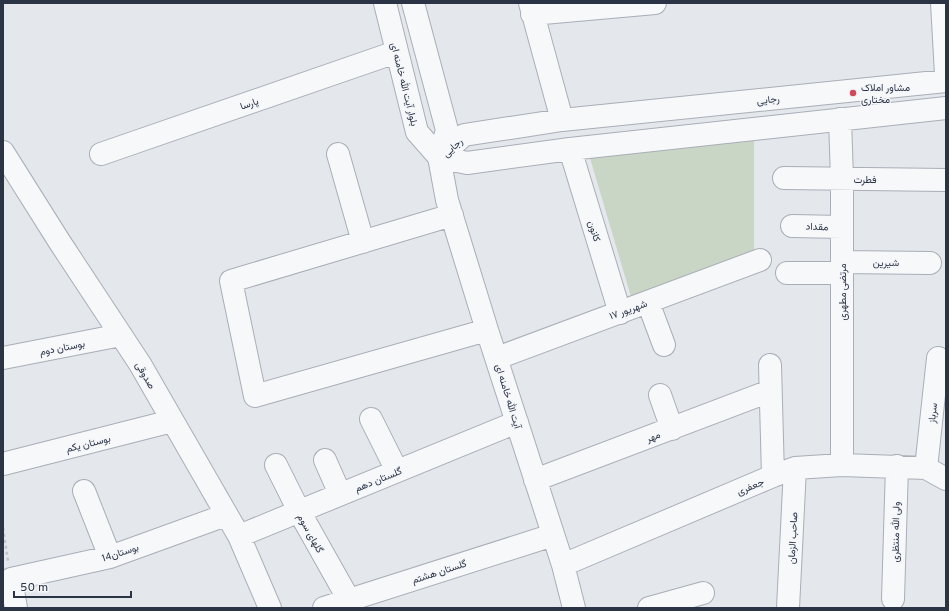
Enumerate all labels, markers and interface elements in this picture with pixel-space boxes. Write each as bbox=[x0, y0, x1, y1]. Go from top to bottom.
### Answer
street label: بلوار آیت الله خامنه ای bbox=[387, 41, 420, 128]
place label: مشاور املاک مختاری bbox=[861, 82, 910, 107]
marker: مشاور املاک مختاری bbox=[848, 88, 858, 98]
street label: رجایی bbox=[756, 93, 780, 108]
street label: پارسا bbox=[238, 95, 261, 114]
street label: رجایی bbox=[440, 136, 466, 161]
street label: فطرت bbox=[853, 174, 877, 187]
street label: کانون bbox=[584, 219, 603, 244]
street label: مقداد bbox=[805, 221, 829, 234]
street label: شیرین bbox=[873, 257, 899, 270]
street label: مرتضی مطهری bbox=[837, 264, 850, 321]
street label: ۱۷ شهریور bbox=[608, 298, 649, 323]
street label: بوستان دوم bbox=[38, 338, 86, 359]
street label: صدوقی bbox=[132, 360, 158, 392]
street label: آیت الله خامنه ای bbox=[492, 363, 524, 431]
street label: سرباز bbox=[926, 402, 941, 425]
street label: مهر bbox=[644, 429, 662, 446]
street label: بوستان یکم bbox=[65, 433, 112, 456]
street label: گلستان دهم bbox=[353, 465, 405, 496]
street label: جعفری bbox=[735, 476, 766, 499]
street label: ولی الله منتظری bbox=[889, 501, 904, 563]
street label: گلهای سوم bbox=[294, 512, 326, 556]
street label: صاحب الزمان bbox=[786, 512, 801, 565]
street label: بوستان14 bbox=[100, 541, 141, 566]
street label: گلستان هشتم bbox=[410, 557, 469, 587]
scale bar bbox=[14, 573, 131, 599]
text: 50 m bbox=[20, 580, 48, 596]

